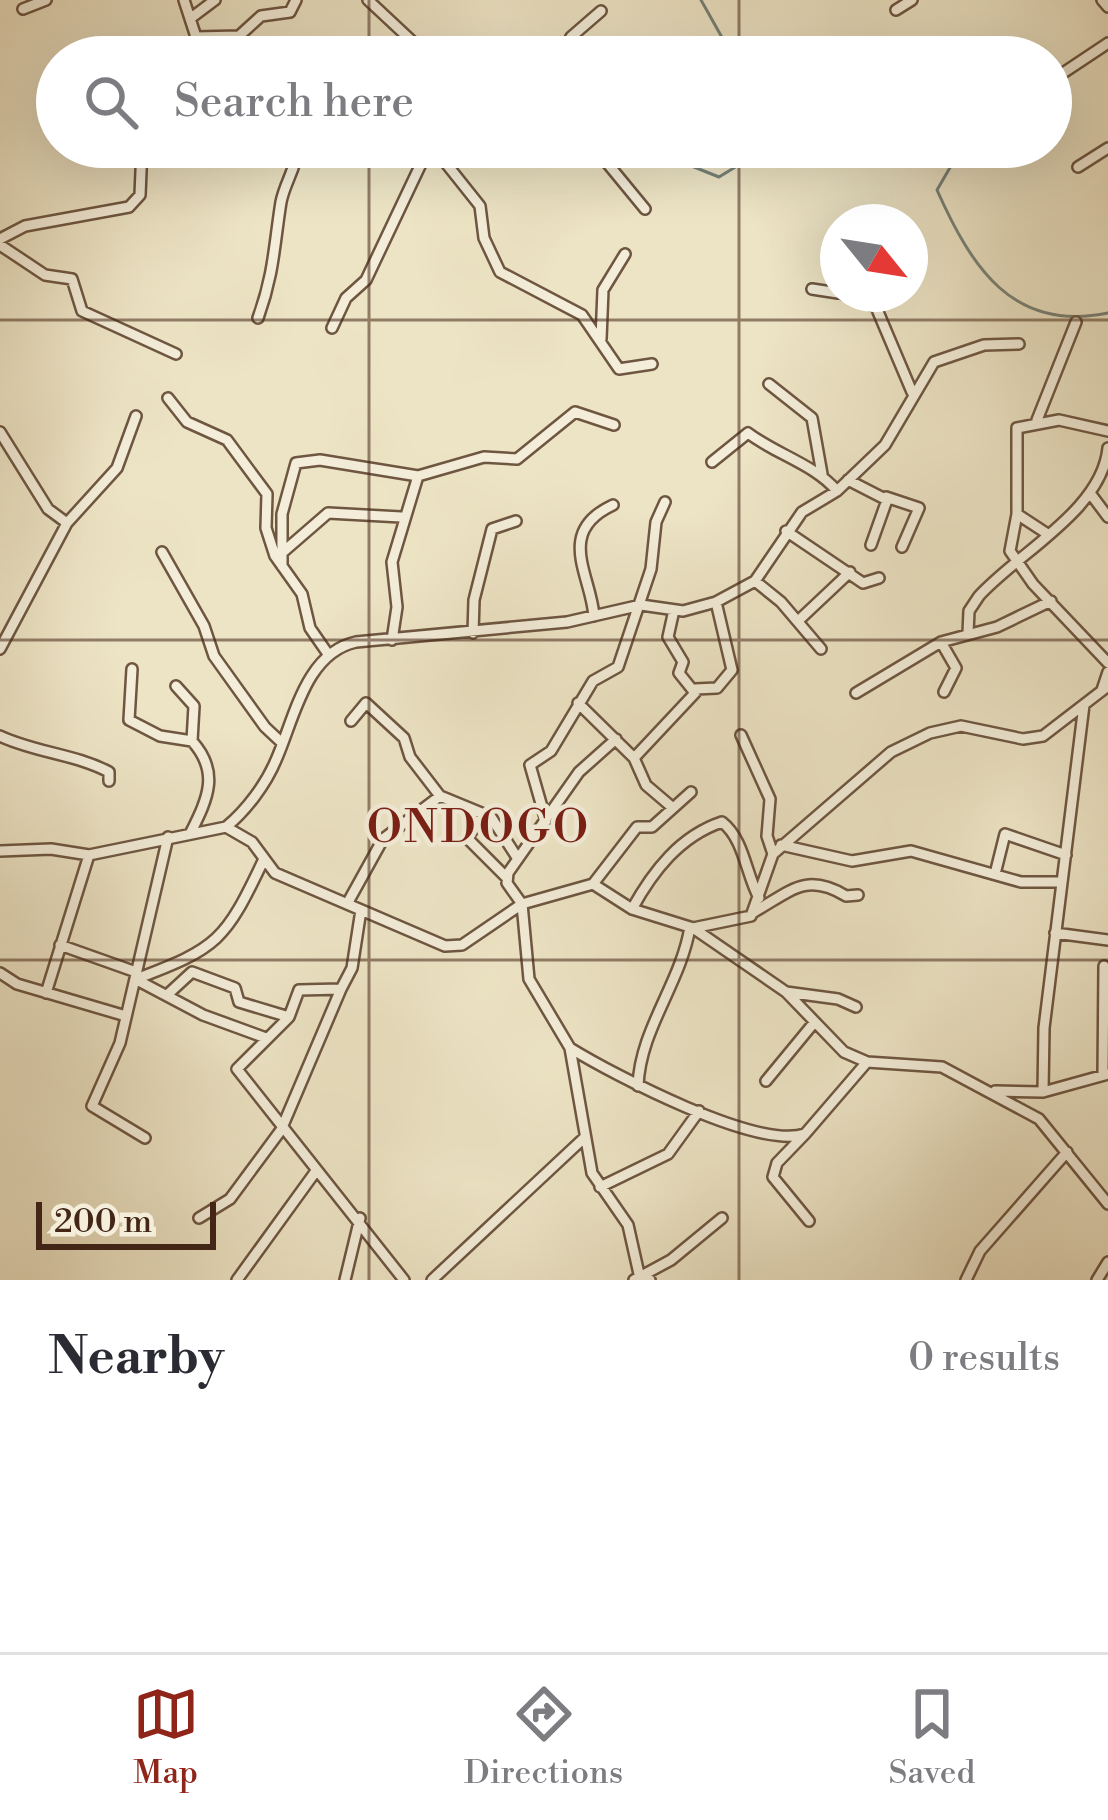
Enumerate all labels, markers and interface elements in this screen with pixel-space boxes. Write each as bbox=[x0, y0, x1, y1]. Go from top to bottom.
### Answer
search box bbox=[36, 36, 1072, 168]
icon: search bbox=[78, 69, 144, 135]
text: Search here bbox=[174, 74, 414, 131]
north arrow bbox=[820, 204, 928, 312]
district label: ONDOGO bbox=[367, 800, 591, 857]
scale bar bbox=[36, 1196, 216, 1249]
text: 200 m bbox=[54, 1202, 152, 1243]
text: Nearby bbox=[48, 1326, 224, 1390]
text: 0 results bbox=[908, 1334, 1060, 1383]
tab: Map bbox=[133, 1681, 199, 1794]
tab: Directions bbox=[464, 1681, 623, 1794]
tab: Saved bbox=[889, 1681, 975, 1794]

